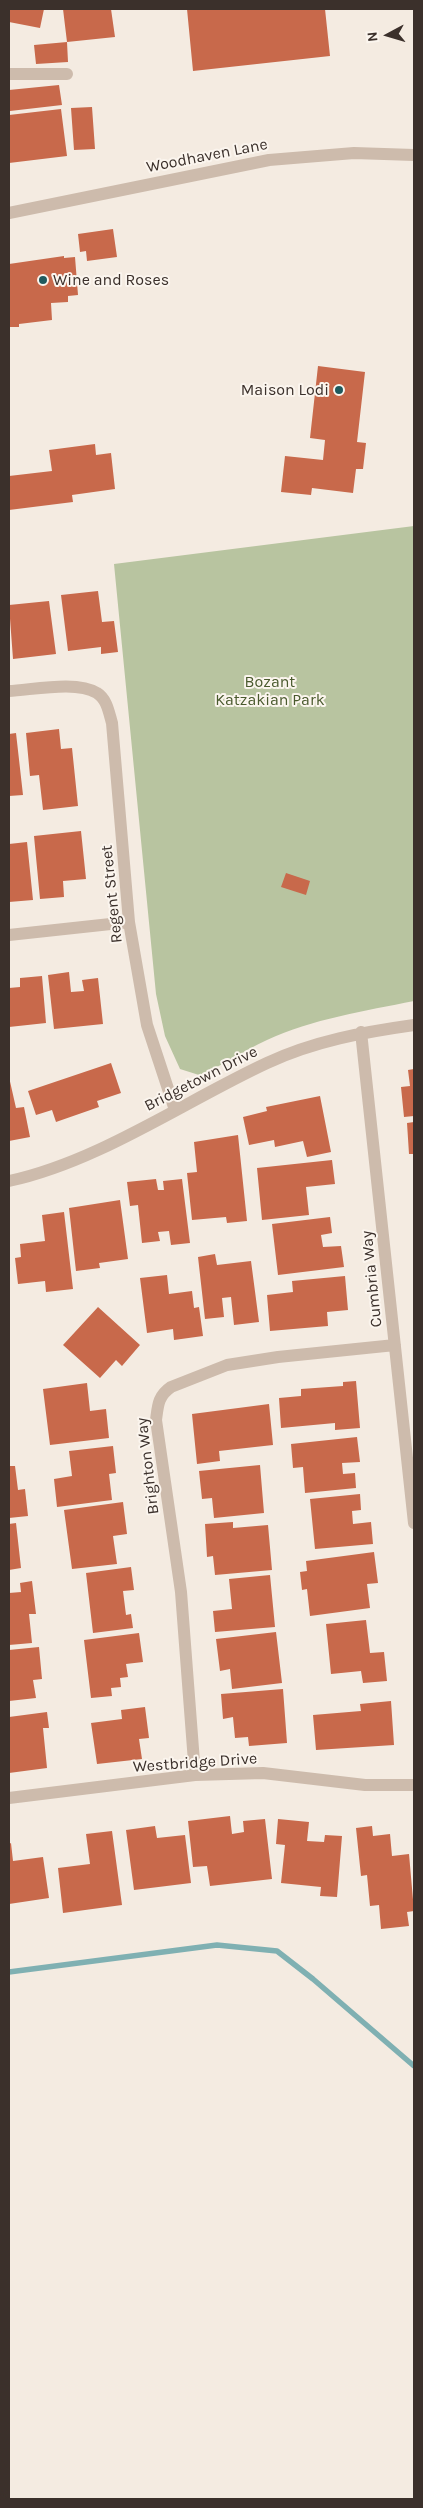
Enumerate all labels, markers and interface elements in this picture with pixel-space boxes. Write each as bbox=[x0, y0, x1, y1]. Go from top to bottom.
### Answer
north arrow bbox=[363, 10, 413, 60]
text: N bbox=[364, 31, 382, 43]
street label: Woodhaven Lane bbox=[145, 135, 269, 177]
place label: Wine and Roses bbox=[53, 270, 169, 290]
marker: Wine and Roses bbox=[37, 274, 49, 286]
place label: Maison Lodi bbox=[241, 380, 329, 400]
marker: Maison Lodi bbox=[333, 384, 345, 396]
park label: Bozant Katzakian Park bbox=[215, 672, 325, 710]
street label: Regent Street bbox=[97, 844, 127, 944]
street label: Bridgetown Drive bbox=[141, 1042, 261, 1116]
street label: Cumbria Way bbox=[357, 1230, 387, 1328]
street label: Brighton Way bbox=[133, 1416, 163, 1516]
street label: Westbridge Drive bbox=[132, 1749, 258, 1777]

